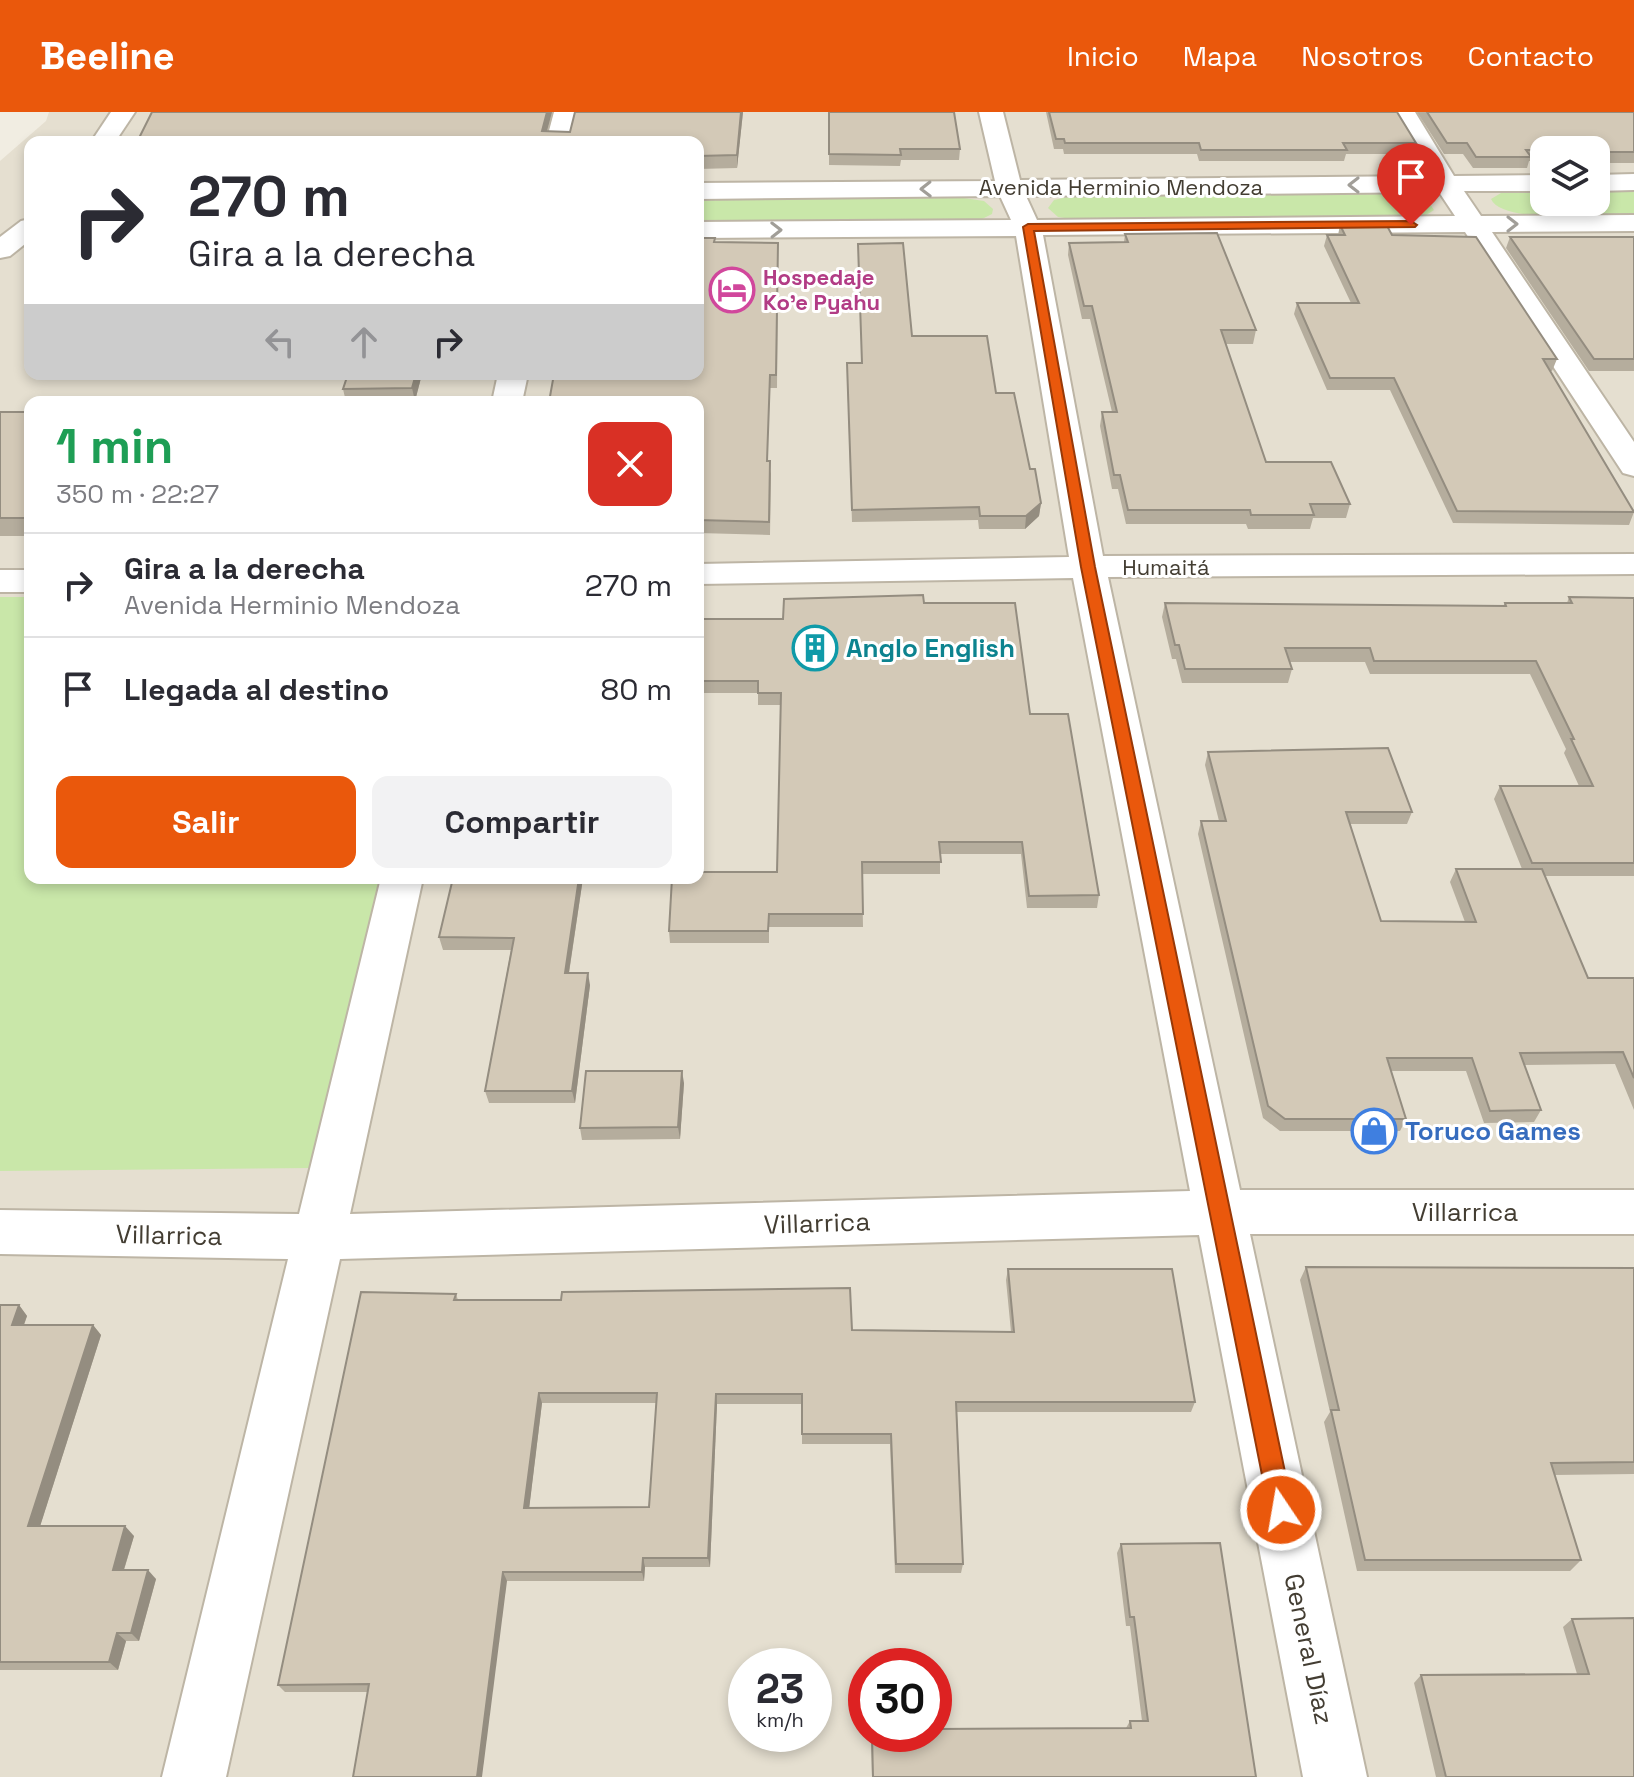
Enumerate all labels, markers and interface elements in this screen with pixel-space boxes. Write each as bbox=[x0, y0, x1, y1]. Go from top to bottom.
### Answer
text: Beeline bbox=[40, 32, 175, 80]
text: Inicio bbox=[1067, 38, 1139, 74]
text: Mapa bbox=[1183, 38, 1257, 74]
text: Nosotros bbox=[1301, 38, 1424, 74]
text: Contacto bbox=[1468, 38, 1594, 74]
map controls bbox=[1530, 136, 1610, 216]
button: layers bbox=[1530, 136, 1610, 216]
pin bbox=[1377, 143, 1445, 225]
icon: arrive bbox=[1389, 155, 1433, 199]
text: 270 m bbox=[188, 161, 350, 232]
icon: right bbox=[56, 168, 160, 272]
street label: Avenida Herminio Mendoza bbox=[979, 173, 1264, 201]
one-way arrow bbox=[1347, 176, 1360, 194]
one-way arrow bbox=[919, 180, 932, 198]
one-way arrow bbox=[1506, 215, 1519, 233]
one-way arrow bbox=[770, 221, 783, 239]
text: Gira a la derecha bbox=[188, 231, 475, 277]
place label: Hospedaje Ko'e Pyahu bbox=[763, 263, 880, 316]
hotel icon: Hospedaje Ko'e Pyahu bbox=[708, 266, 756, 314]
icon: left bbox=[258, 320, 302, 364]
icon: ahead bbox=[342, 320, 386, 364]
icon: right bbox=[426, 320, 470, 364]
text: 1 min bbox=[56, 416, 173, 477]
button: close bbox=[588, 422, 672, 506]
text: 350 m · 22:27 bbox=[56, 477, 219, 511]
text: Gira a la derecha bbox=[124, 549, 365, 588]
street label: Humaitá bbox=[1122, 553, 1210, 581]
icon: right bbox=[56, 563, 100, 607]
text: 270 m bbox=[585, 566, 672, 605]
text: Avenida Herminio Mendoza bbox=[124, 588, 460, 622]
building icon: Anglo English bbox=[791, 624, 839, 672]
place label: Anglo English bbox=[846, 631, 1015, 665]
icon: arrive bbox=[56, 667, 100, 711]
text: Llegada al destino bbox=[124, 670, 389, 709]
text: 80 m bbox=[601, 670, 672, 709]
button: Salir bbox=[56, 776, 356, 868]
button: Compartir bbox=[372, 776, 672, 868]
shop icon: Toruco Games bbox=[1350, 1107, 1398, 1155]
place label: Toruco Games bbox=[1405, 1114, 1581, 1148]
street label: Villarrica bbox=[1412, 1195, 1518, 1229]
street label: Villarrica bbox=[763, 1204, 871, 1242]
street label: Villarrica bbox=[115, 1217, 223, 1253]
position arrow bbox=[1239, 1468, 1323, 1552]
street label: General Díaz bbox=[1276, 1570, 1342, 1728]
speed limit sign: 30 bbox=[848, 1648, 952, 1752]
text: 23 bbox=[756, 1664, 804, 1715]
text: km/h bbox=[756, 1707, 804, 1733]

